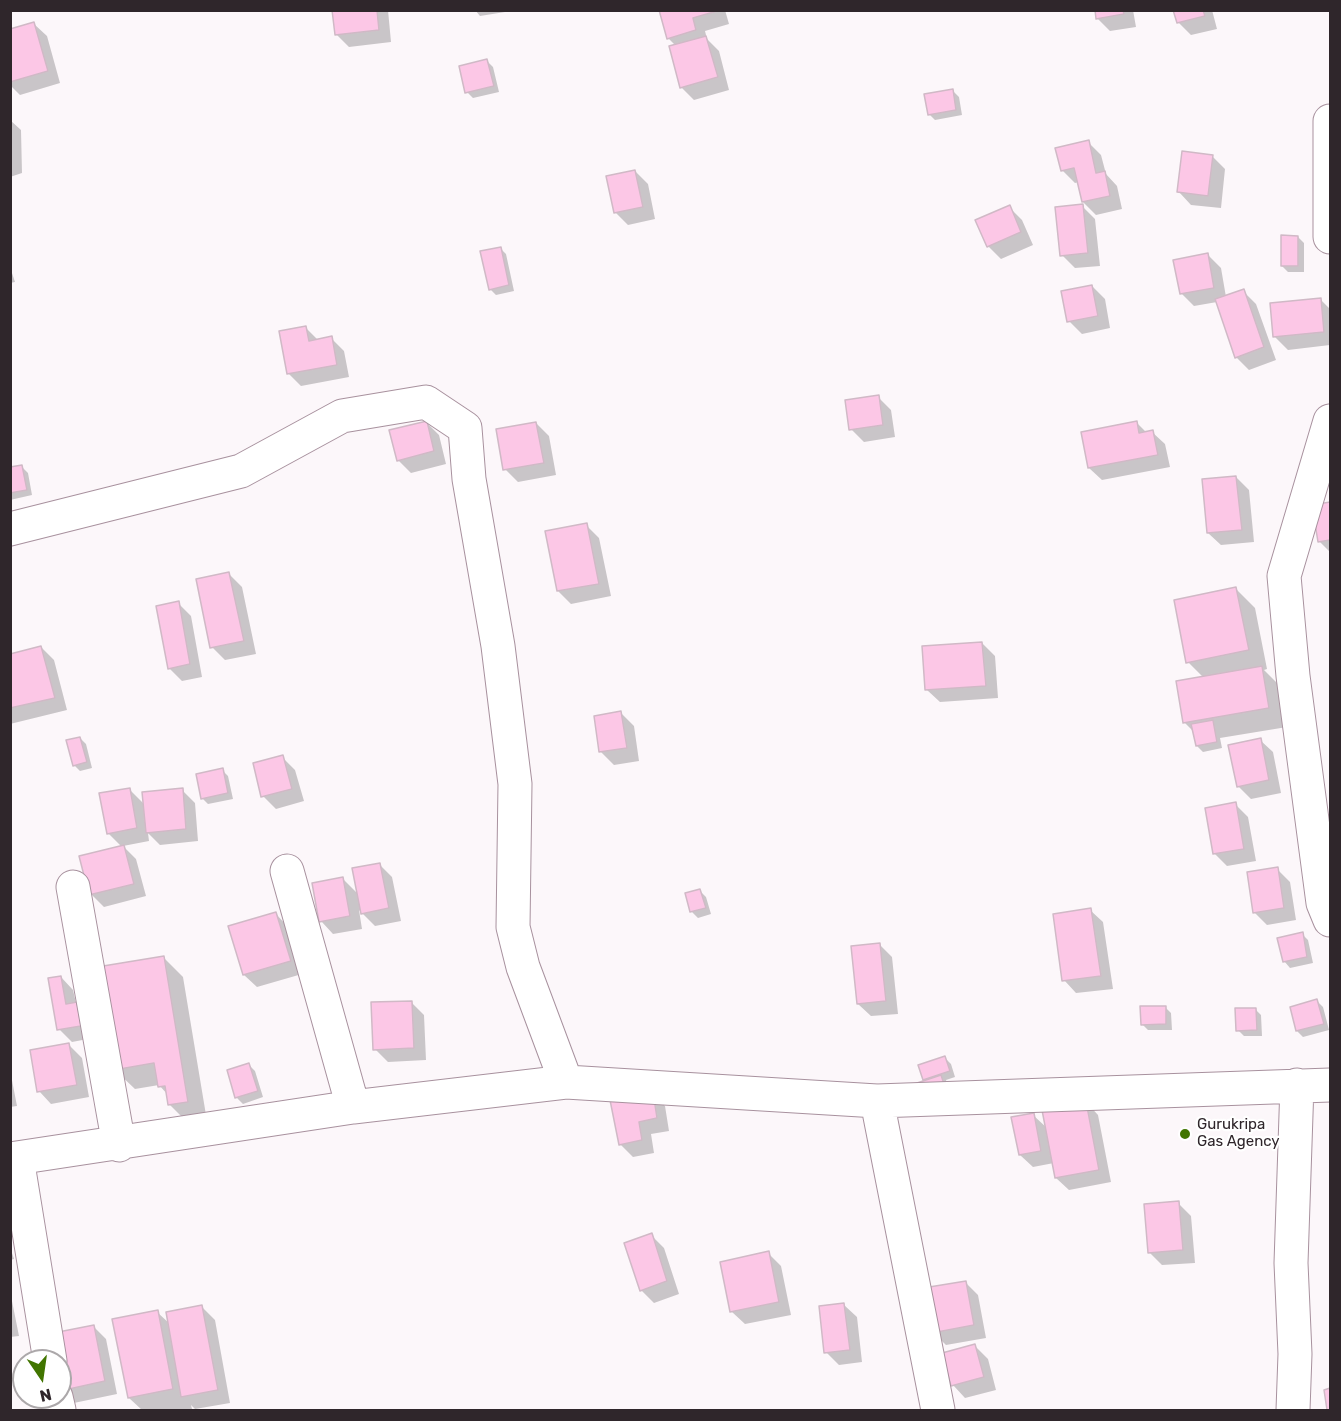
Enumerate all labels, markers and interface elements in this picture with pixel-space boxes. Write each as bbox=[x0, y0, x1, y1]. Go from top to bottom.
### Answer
place label: Gurukripa Gas Agency bbox=[1197, 1116, 1280, 1151]
marker: Gurukripa Gas Agency bbox=[1178, 1127, 1192, 1141]
north arrow bbox=[12, 1349, 72, 1409]
text: N bbox=[38, 1385, 53, 1406]

